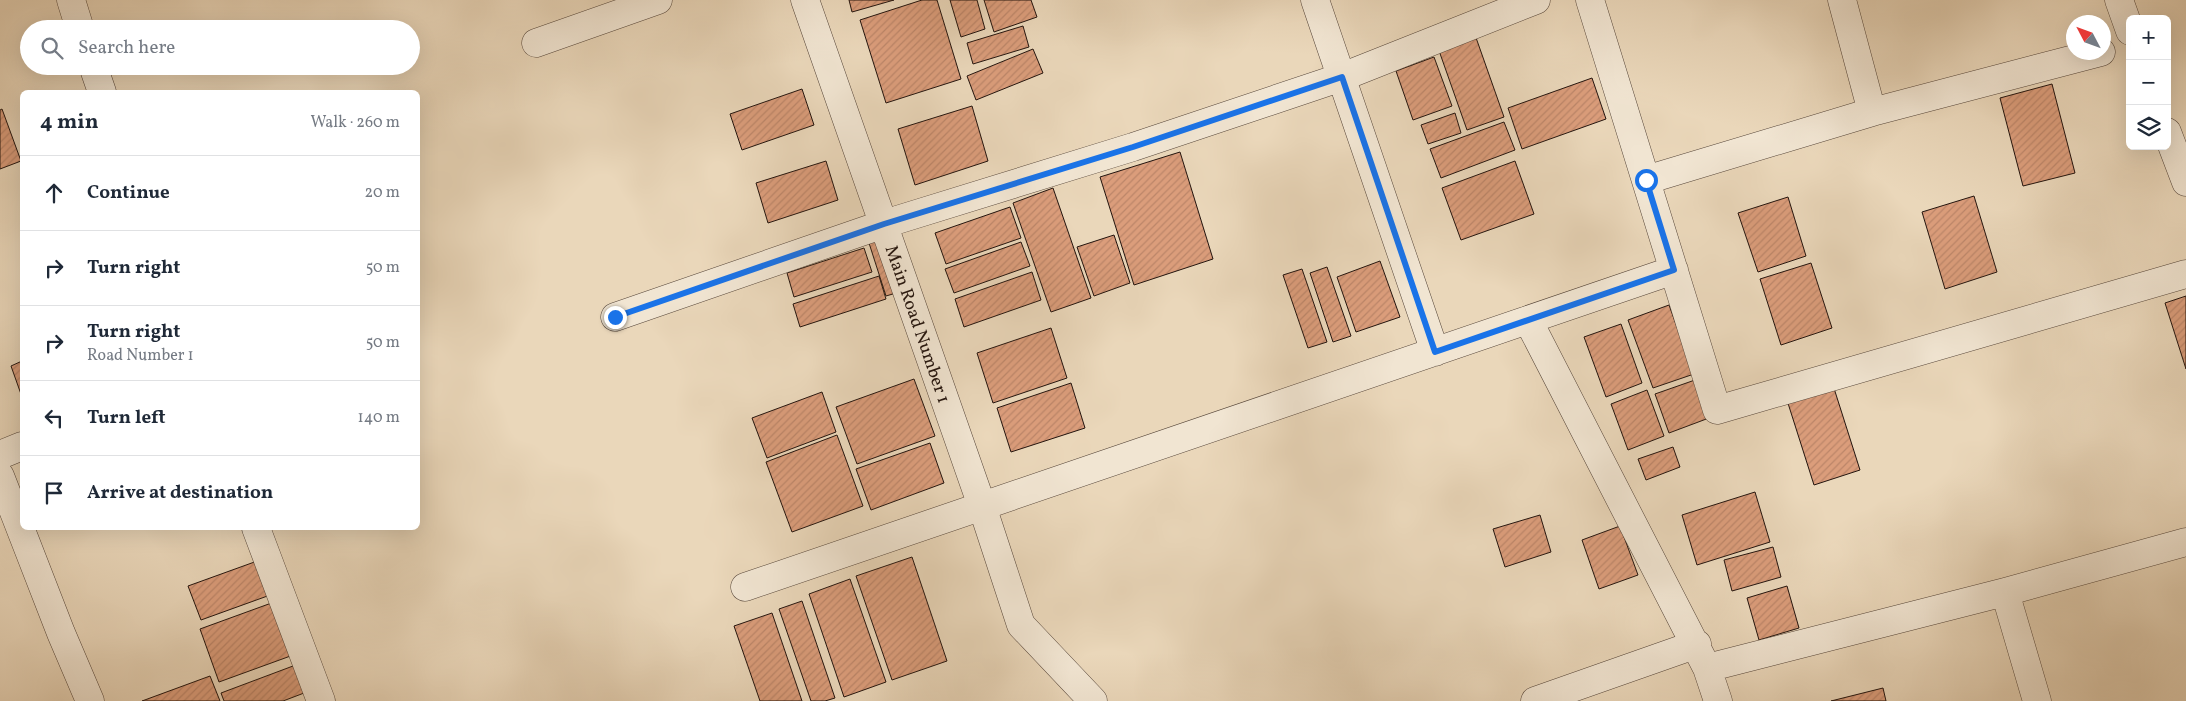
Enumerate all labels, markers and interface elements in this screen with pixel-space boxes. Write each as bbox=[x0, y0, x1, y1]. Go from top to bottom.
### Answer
north arrow bbox=[2066, 15, 2111, 60]
map controls bbox=[2126, 15, 2171, 150]
button: + bbox=[2126, 15, 2171, 60]
search box bbox=[20, 20, 420, 75]
icon: search bbox=[38, 34, 66, 62]
text: Search here bbox=[78, 35, 175, 61]
button: − bbox=[2126, 60, 2171, 105]
button: layers bbox=[2126, 105, 2171, 150]
text: 4 min bbox=[40, 108, 99, 137]
text: Walk · 260 m bbox=[310, 112, 400, 134]
route start bbox=[1635, 169, 1658, 192]
icon: ahead bbox=[40, 179, 68, 207]
text: Continue bbox=[87, 180, 170, 206]
text: 20 m bbox=[365, 182, 400, 204]
street label: Main Road Number 1 bbox=[878, 242, 955, 407]
icon: right bbox=[40, 254, 68, 282]
text: Turn right bbox=[87, 255, 180, 281]
text: 50 m bbox=[366, 257, 400, 279]
route end bbox=[604, 306, 627, 329]
text: Turn right bbox=[87, 319, 180, 345]
icon: right bbox=[40, 329, 68, 357]
text: 50 m bbox=[366, 332, 400, 354]
text: Road Number 1 bbox=[87, 345, 194, 367]
icon: left bbox=[40, 404, 68, 432]
text: Turn left bbox=[87, 405, 166, 431]
text: 140 m bbox=[358, 407, 400, 429]
icon: arrive bbox=[40, 479, 68, 507]
text: Arrive at destination bbox=[87, 480, 273, 506]

